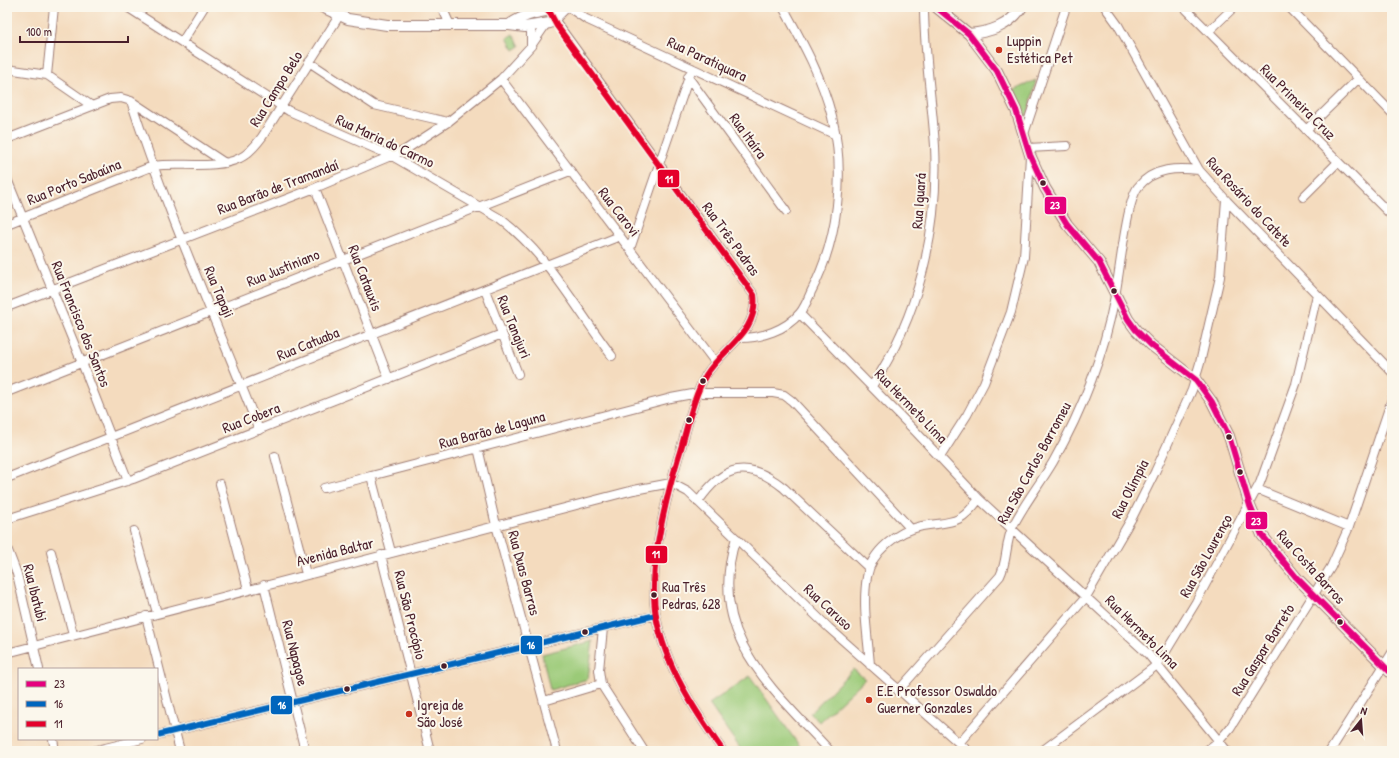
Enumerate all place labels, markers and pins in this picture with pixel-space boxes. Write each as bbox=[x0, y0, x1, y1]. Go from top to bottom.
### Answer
place label: Luppin Estética Pet bbox=[1007, 30, 1073, 68]
marker: Luppin Estética Pet bbox=[994, 45, 1004, 55]
unlabelled marker bbox=[1038, 178, 1048, 188]
unlabelled marker bbox=[1109, 286, 1119, 296]
unlabelled marker bbox=[698, 376, 708, 386]
unlabelled marker bbox=[684, 415, 694, 425]
unlabelled marker bbox=[1224, 432, 1234, 442]
unlabelled marker bbox=[1235, 467, 1245, 477]
place label: Rua Três Pedras, 628 bbox=[662, 577, 720, 613]
marker: Rua Três Pedras, 628 bbox=[649, 590, 659, 600]
unlabelled marker bbox=[1335, 617, 1345, 627]
unlabelled marker bbox=[580, 627, 590, 637]
unlabelled marker bbox=[439, 661, 449, 671]
place label: E.E Professor Oswaldo Guerner Gonzales bbox=[877, 680, 997, 718]
unlabelled marker bbox=[342, 684, 352, 694]
place label: Igreja de São José bbox=[417, 694, 464, 732]
marker: E.E Professor Oswaldo Guerner Gonzales bbox=[864, 695, 874, 705]
marker: Igreja de São José bbox=[404, 709, 414, 719]

